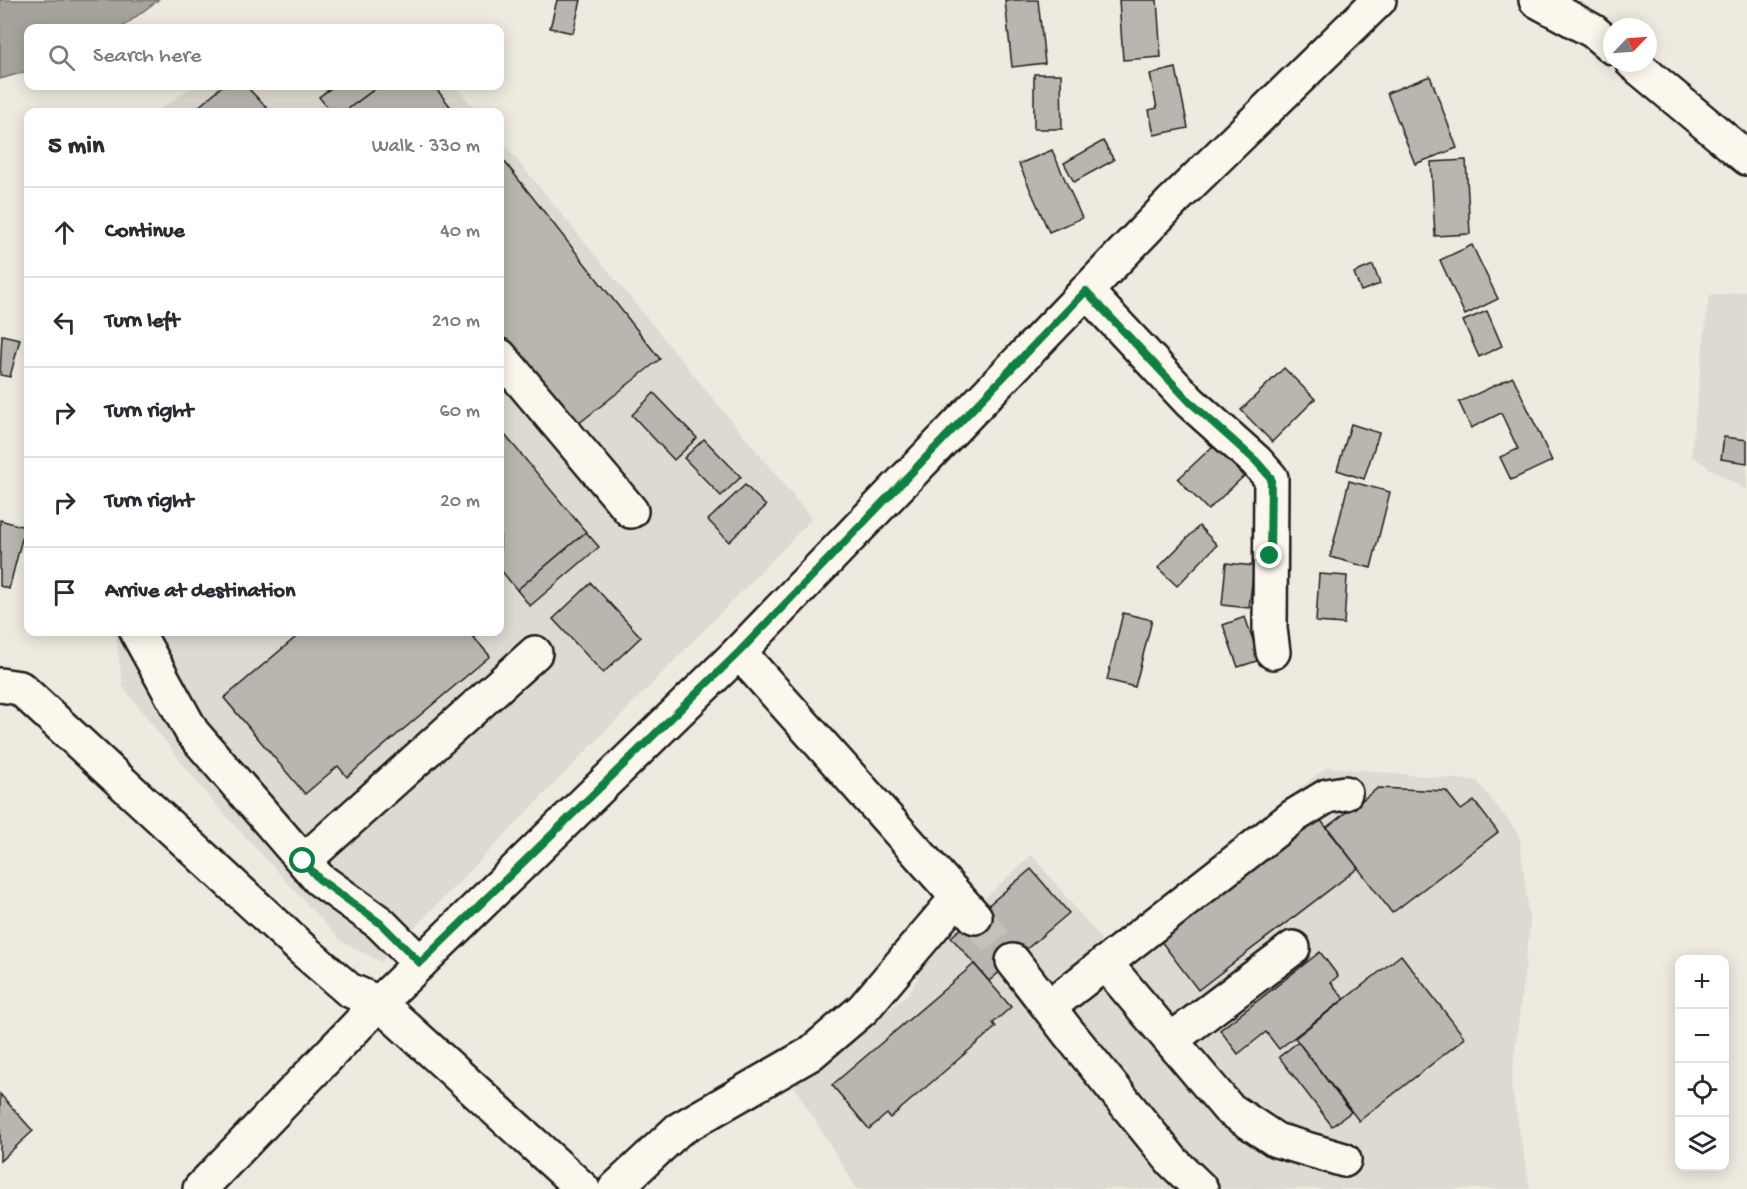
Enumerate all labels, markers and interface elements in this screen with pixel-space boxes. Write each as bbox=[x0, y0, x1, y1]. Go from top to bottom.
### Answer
north arrow bbox=[1603, 18, 1657, 72]
search box bbox=[24, 24, 504, 90]
icon: search bbox=[45, 41, 78, 74]
text: Search here bbox=[93, 44, 201, 70]
text: 5 min bbox=[48, 132, 104, 163]
text: Walk · 330 m bbox=[372, 136, 480, 159]
icon: ahead bbox=[48, 216, 81, 249]
text: Continue bbox=[105, 219, 185, 245]
text: 40 m bbox=[440, 221, 480, 244]
icon: left bbox=[48, 306, 81, 339]
text: Turn left bbox=[105, 309, 179, 335]
text: 210 m bbox=[432, 311, 480, 334]
icon: right bbox=[48, 396, 81, 429]
text: Turn right bbox=[105, 399, 193, 425]
text: 60 m bbox=[440, 401, 480, 424]
icon: right bbox=[48, 486, 81, 519]
text: Turn right bbox=[105, 489, 193, 515]
text: 20 m bbox=[440, 491, 480, 514]
route end bbox=[1256, 542, 1282, 568]
icon: arrive bbox=[48, 576, 81, 609]
text: Arrive at destination bbox=[105, 579, 295, 605]
route start bbox=[289, 847, 315, 873]
map controls bbox=[1675, 955, 1729, 1171]
button: + bbox=[1675, 955, 1729, 1009]
button: − bbox=[1675, 1009, 1729, 1063]
button: locate bbox=[1675, 1063, 1729, 1117]
button: layers bbox=[1675, 1117, 1729, 1171]

